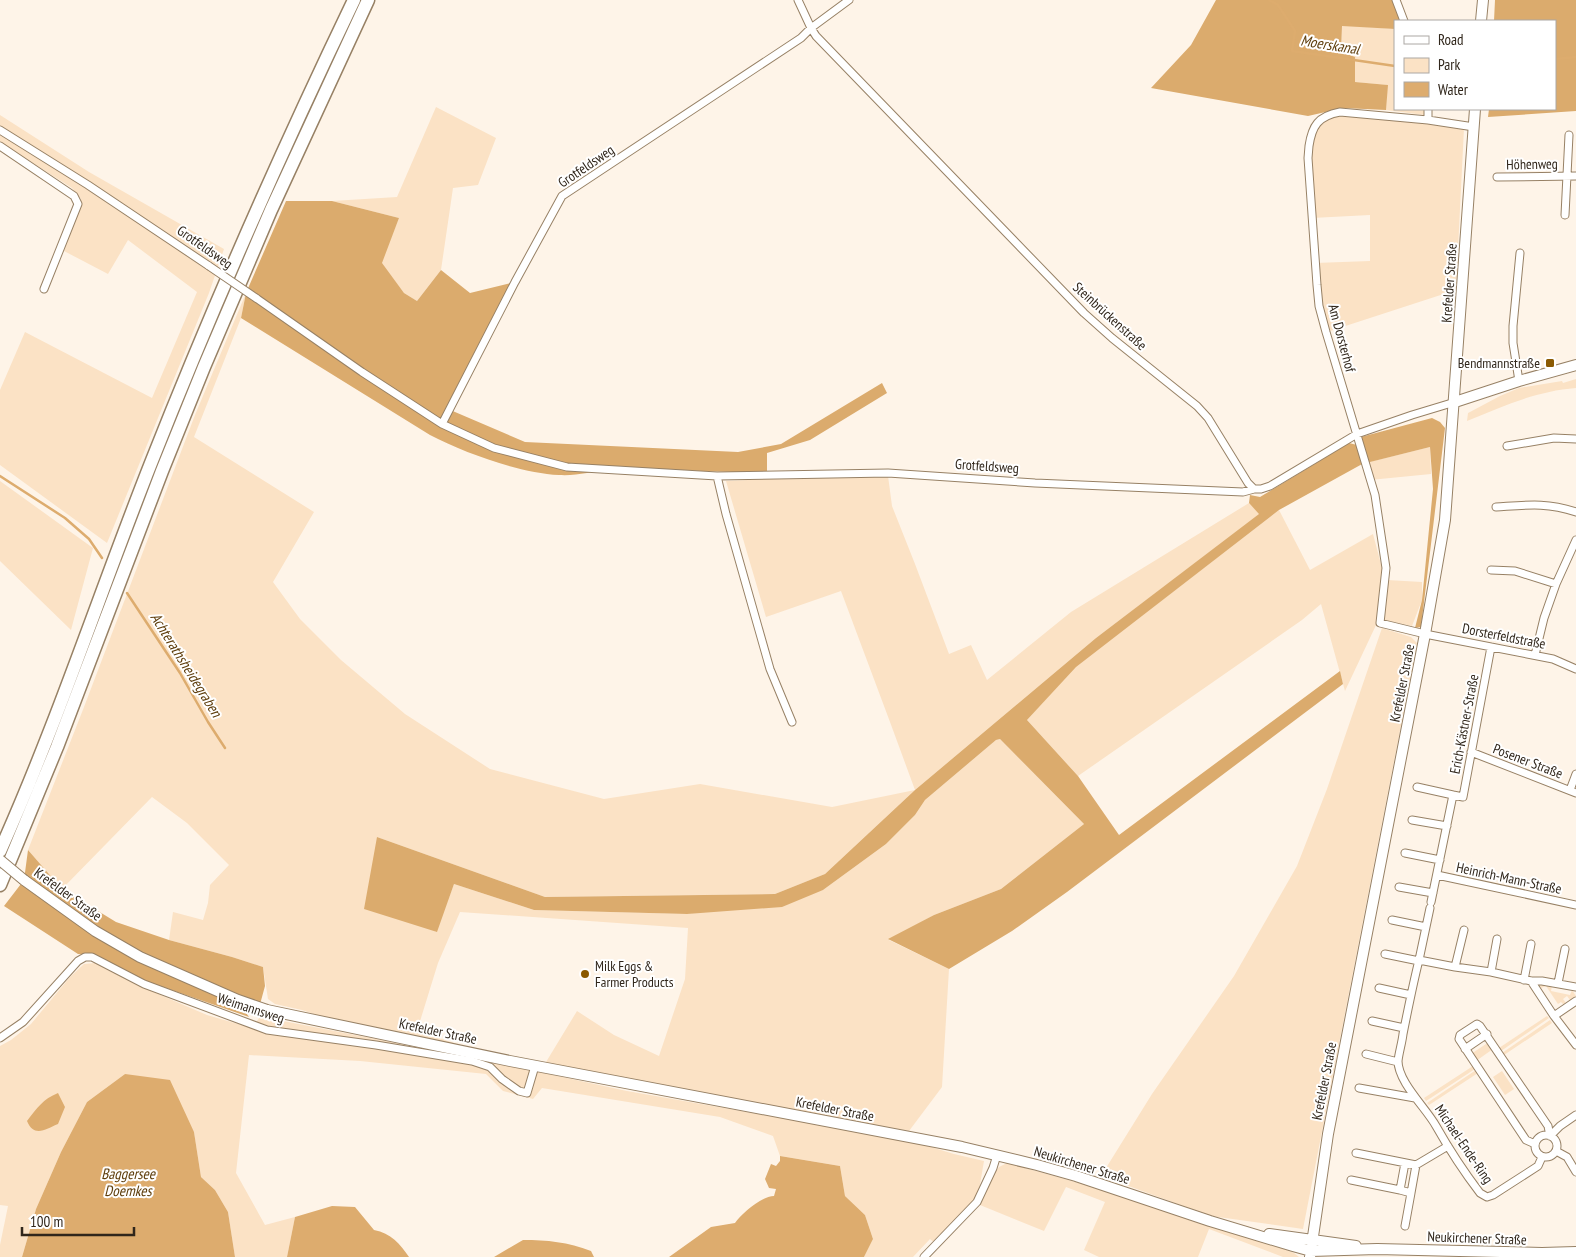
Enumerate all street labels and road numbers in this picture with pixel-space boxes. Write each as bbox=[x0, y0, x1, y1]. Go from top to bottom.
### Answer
street label: Grotfeldsweg bbox=[555, 141, 617, 191]
street label: Höhenweg bbox=[1506, 155, 1558, 173]
street label: Grotfeldsweg bbox=[174, 221, 236, 273]
street label: Krefelder Straße bbox=[1437, 243, 1461, 323]
street label: Steinbrückenstraße bbox=[1069, 278, 1151, 354]
street label: Am Dorsterhof bbox=[1324, 302, 1360, 374]
street label: Grotfeldsweg bbox=[955, 455, 1019, 477]
street label: Dorsterfeldstraße bbox=[1461, 619, 1547, 653]
street label: Krefelder Straße bbox=[1386, 642, 1418, 724]
street label: Erich-Kästner-Straße bbox=[1446, 673, 1483, 775]
street label: Posener Straße bbox=[1491, 740, 1566, 783]
street label: Heinrich-Mann-Straße bbox=[1455, 858, 1564, 898]
street label: Krefelder Straße bbox=[31, 863, 106, 925]
street label: Weimannsweg bbox=[215, 989, 287, 1027]
street label: Krefelder Straße bbox=[397, 1014, 479, 1048]
street label: Krefelder Straße bbox=[1308, 1040, 1340, 1122]
street label: Krefelder Straße bbox=[794, 1093, 876, 1125]
street label: Michael-Ende-Ring bbox=[1431, 1101, 1497, 1187]
street label: Neukirchener Straße bbox=[1032, 1142, 1132, 1188]
street label: Neukirchener Straße bbox=[1427, 1227, 1527, 1249]

